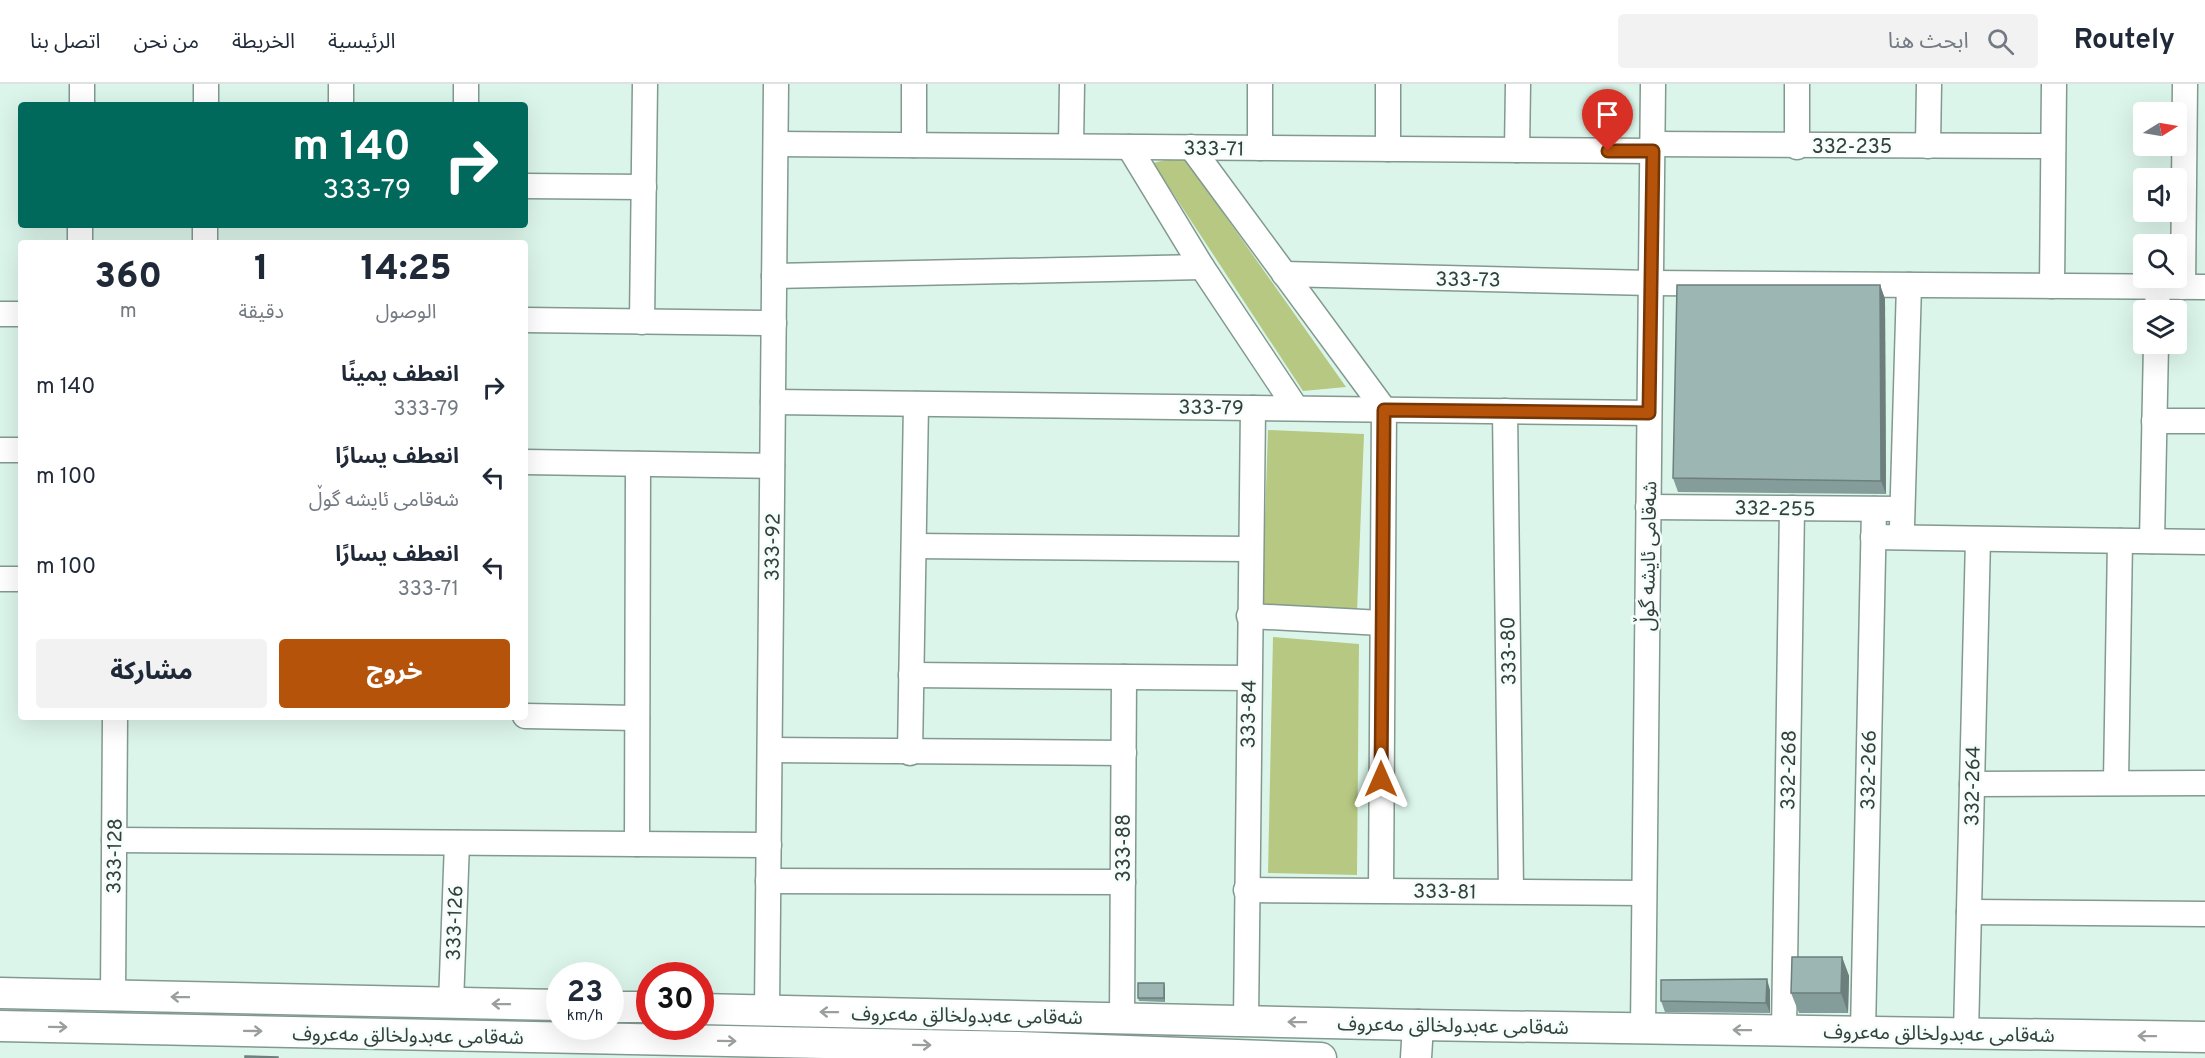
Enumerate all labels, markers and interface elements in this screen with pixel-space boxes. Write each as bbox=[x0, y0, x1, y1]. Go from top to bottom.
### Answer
search box bbox=[1618, 14, 2038, 68]
text: Routely bbox=[2074, 23, 2175, 59]
icon: search bbox=[1984, 25, 2017, 58]
text: اتصل بنا bbox=[30, 29, 100, 56]
text: من نحن bbox=[133, 29, 199, 56]
text: الخريطة bbox=[232, 29, 295, 56]
text: الرئيسية bbox=[328, 29, 396, 56]
text: ابحث هنا bbox=[1888, 29, 1969, 56]
pin bbox=[1582, 89, 1633, 151]
icon: arrive bbox=[1591, 98, 1624, 131]
north arrow bbox=[2133, 102, 2187, 156]
map controls bbox=[2133, 102, 2187, 354]
text: 140 m bbox=[292, 122, 411, 175]
icon: right bbox=[432, 126, 510, 204]
street label: 332-235 bbox=[1812, 135, 1892, 161]
street label: 333-71 bbox=[1183, 136, 1245, 164]
button: sound bbox=[2133, 168, 2187, 222]
text: 333-79 bbox=[323, 174, 411, 208]
button: search bbox=[2133, 234, 2187, 288]
text: 1 bbox=[254, 247, 269, 293]
text: 14:25 bbox=[360, 247, 452, 293]
text: 360 bbox=[94, 255, 162, 301]
street label: 333-73 bbox=[1435, 267, 1501, 295]
text: m bbox=[120, 299, 137, 325]
text: دقيقة bbox=[239, 300, 284, 326]
text: الوصول bbox=[376, 300, 436, 326]
button: layers bbox=[2133, 300, 2187, 354]
text: انعطف يمينًا bbox=[341, 362, 459, 389]
icon: right bbox=[477, 371, 510, 404]
text: 140 m bbox=[36, 374, 95, 401]
street label: 333-79 bbox=[1178, 395, 1244, 423]
text: 333-79 bbox=[394, 397, 459, 423]
text: انعطف يسارًا bbox=[335, 444, 459, 471]
icon: left bbox=[477, 461, 510, 494]
text: 100 m bbox=[36, 464, 96, 491]
street label: شەقامی ئایشە گوڵ bbox=[1632, 481, 1664, 631]
text: شەقامی ئایشە گوڵ bbox=[309, 488, 459, 514]
street label: 332-255 bbox=[1734, 496, 1816, 524]
street label: 333-92 bbox=[760, 513, 788, 581]
text: انعطف يسارًا bbox=[335, 542, 459, 569]
icon: left bbox=[477, 551, 510, 584]
text: 100 m bbox=[36, 554, 96, 581]
text: 333-71 bbox=[398, 577, 459, 603]
street label: 333-80 bbox=[1496, 616, 1524, 686]
button: مشاركة bbox=[36, 639, 267, 708]
button: خروج bbox=[279, 639, 510, 708]
street label: 333-84 bbox=[1236, 679, 1264, 749]
street label: 332-268 bbox=[1776, 730, 1804, 810]
street label: 332-266 bbox=[1856, 730, 1884, 810]
street label: 332-264 bbox=[1960, 746, 1988, 827]
position arrow bbox=[1349, 747, 1413, 811]
street label: 333-88 bbox=[1112, 814, 1138, 882]
street label: 333-128 bbox=[102, 818, 130, 894]
street label: 333-81 bbox=[1413, 879, 1477, 907]
street label: 333-126 bbox=[442, 885, 470, 961]
speed limit sign: 30 bbox=[636, 962, 714, 1040]
text: 23 bbox=[567, 975, 603, 1012]
one-way arrow bbox=[171, 991, 191, 1003]
one-way arrow bbox=[492, 998, 512, 1010]
street label: شەقامی عەبدولخالق مەعروف bbox=[851, 1002, 1083, 1032]
one-way arrow bbox=[819, 1006, 839, 1017]
text: km/h bbox=[567, 1007, 603, 1026]
street label: شەقامی عەبدولخالق مەعروف bbox=[1337, 1012, 1569, 1042]
one-way arrow bbox=[1287, 1017, 1307, 1028]
street label: شەقامی عەبدولخالق مەعروف bbox=[1823, 1020, 2055, 1050]
one-way arrow bbox=[48, 1022, 68, 1033]
street label: شەقامی عەبدولخالق مەعروف bbox=[292, 1022, 524, 1052]
one-way arrow bbox=[1732, 1024, 1752, 1036]
one-way arrow bbox=[243, 1026, 263, 1037]
one-way arrow bbox=[2137, 1030, 2157, 1042]
one-way arrow bbox=[717, 1035, 737, 1047]
one-way arrow bbox=[912, 1039, 932, 1051]

